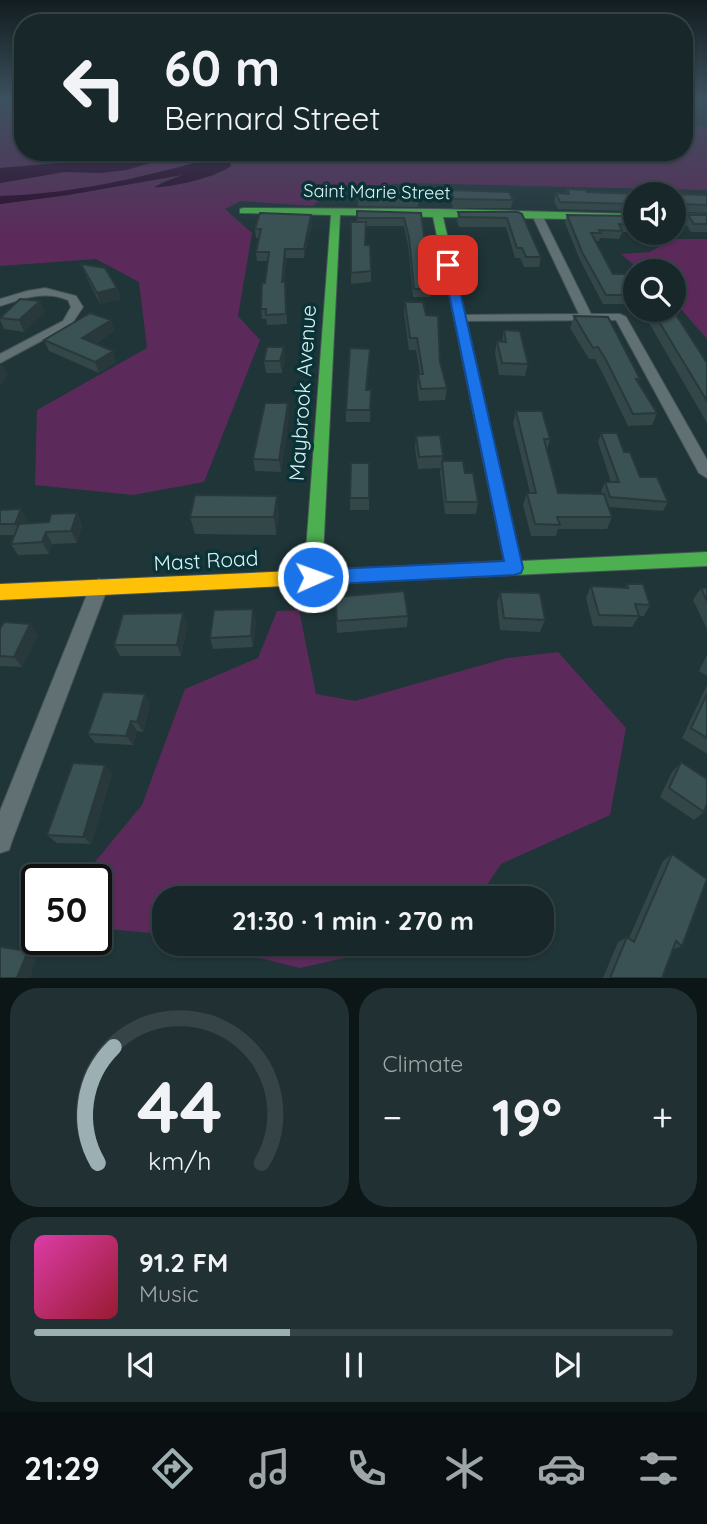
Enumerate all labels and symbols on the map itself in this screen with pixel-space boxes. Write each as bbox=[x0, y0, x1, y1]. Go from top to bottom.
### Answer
street label: Saint Marie Street bbox=[303, 179, 451, 204]
pin bbox=[418, 235, 478, 295]
street label: Maybrook Avenue bbox=[283, 304, 321, 482]
position arrow bbox=[276, 540, 350, 614]
street label: Mast Road bbox=[153, 544, 259, 576]
speed limit sign: 50 bbox=[21, 864, 112, 955]

